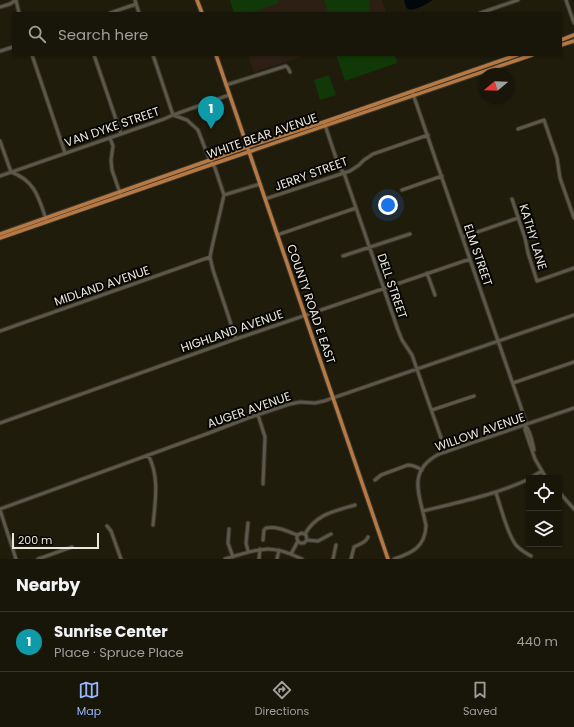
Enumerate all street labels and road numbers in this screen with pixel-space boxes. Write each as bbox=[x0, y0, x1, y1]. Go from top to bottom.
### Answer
street label: VAN DYKE STREET bbox=[62, 102, 162, 151]
street label: WHITE BEAR AVENUE bbox=[204, 109, 319, 162]
street label: JERRY STREET bbox=[272, 152, 350, 195]
street label: KATHY LANE bbox=[515, 202, 552, 272]
street label: ELM STREET bbox=[460, 222, 497, 289]
street label: COUNTY ROAD E EAST bbox=[283, 242, 340, 366]
street label: DELL STREET bbox=[373, 251, 412, 321]
street label: MIDLAND AVENUE bbox=[52, 261, 152, 310]
street label: HIGHLAND AVENUE bbox=[178, 305, 285, 356]
street label: AUGER AVENUE bbox=[205, 387, 293, 432]
street label: WILLOW AVENUE bbox=[432, 408, 527, 455]

